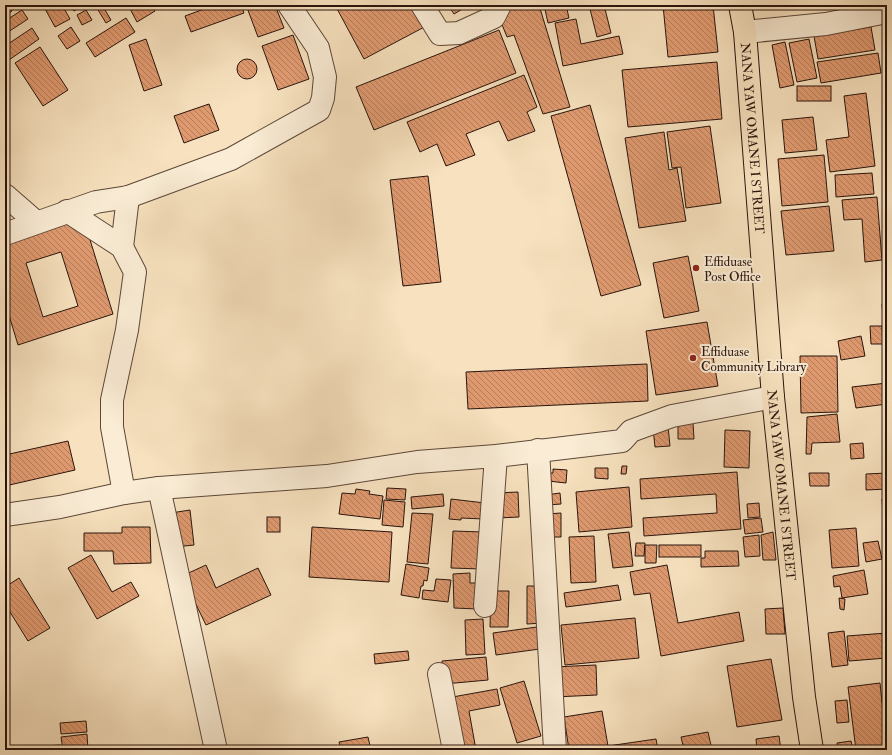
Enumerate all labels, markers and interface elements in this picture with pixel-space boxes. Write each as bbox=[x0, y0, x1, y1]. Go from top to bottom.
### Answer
street label: NANA YAW OMANE I STREET bbox=[737, 42, 767, 235]
place label: Effiduase Post Office bbox=[704, 254, 761, 285]
marker: Effiduase Post Office bbox=[691, 263, 701, 273]
place label: Effiduase Community Library bbox=[701, 344, 807, 376]
marker: Effiduase Community Library bbox=[688, 353, 698, 363]
street label: NANA YAW OMANE I STREET bbox=[763, 389, 799, 582]

